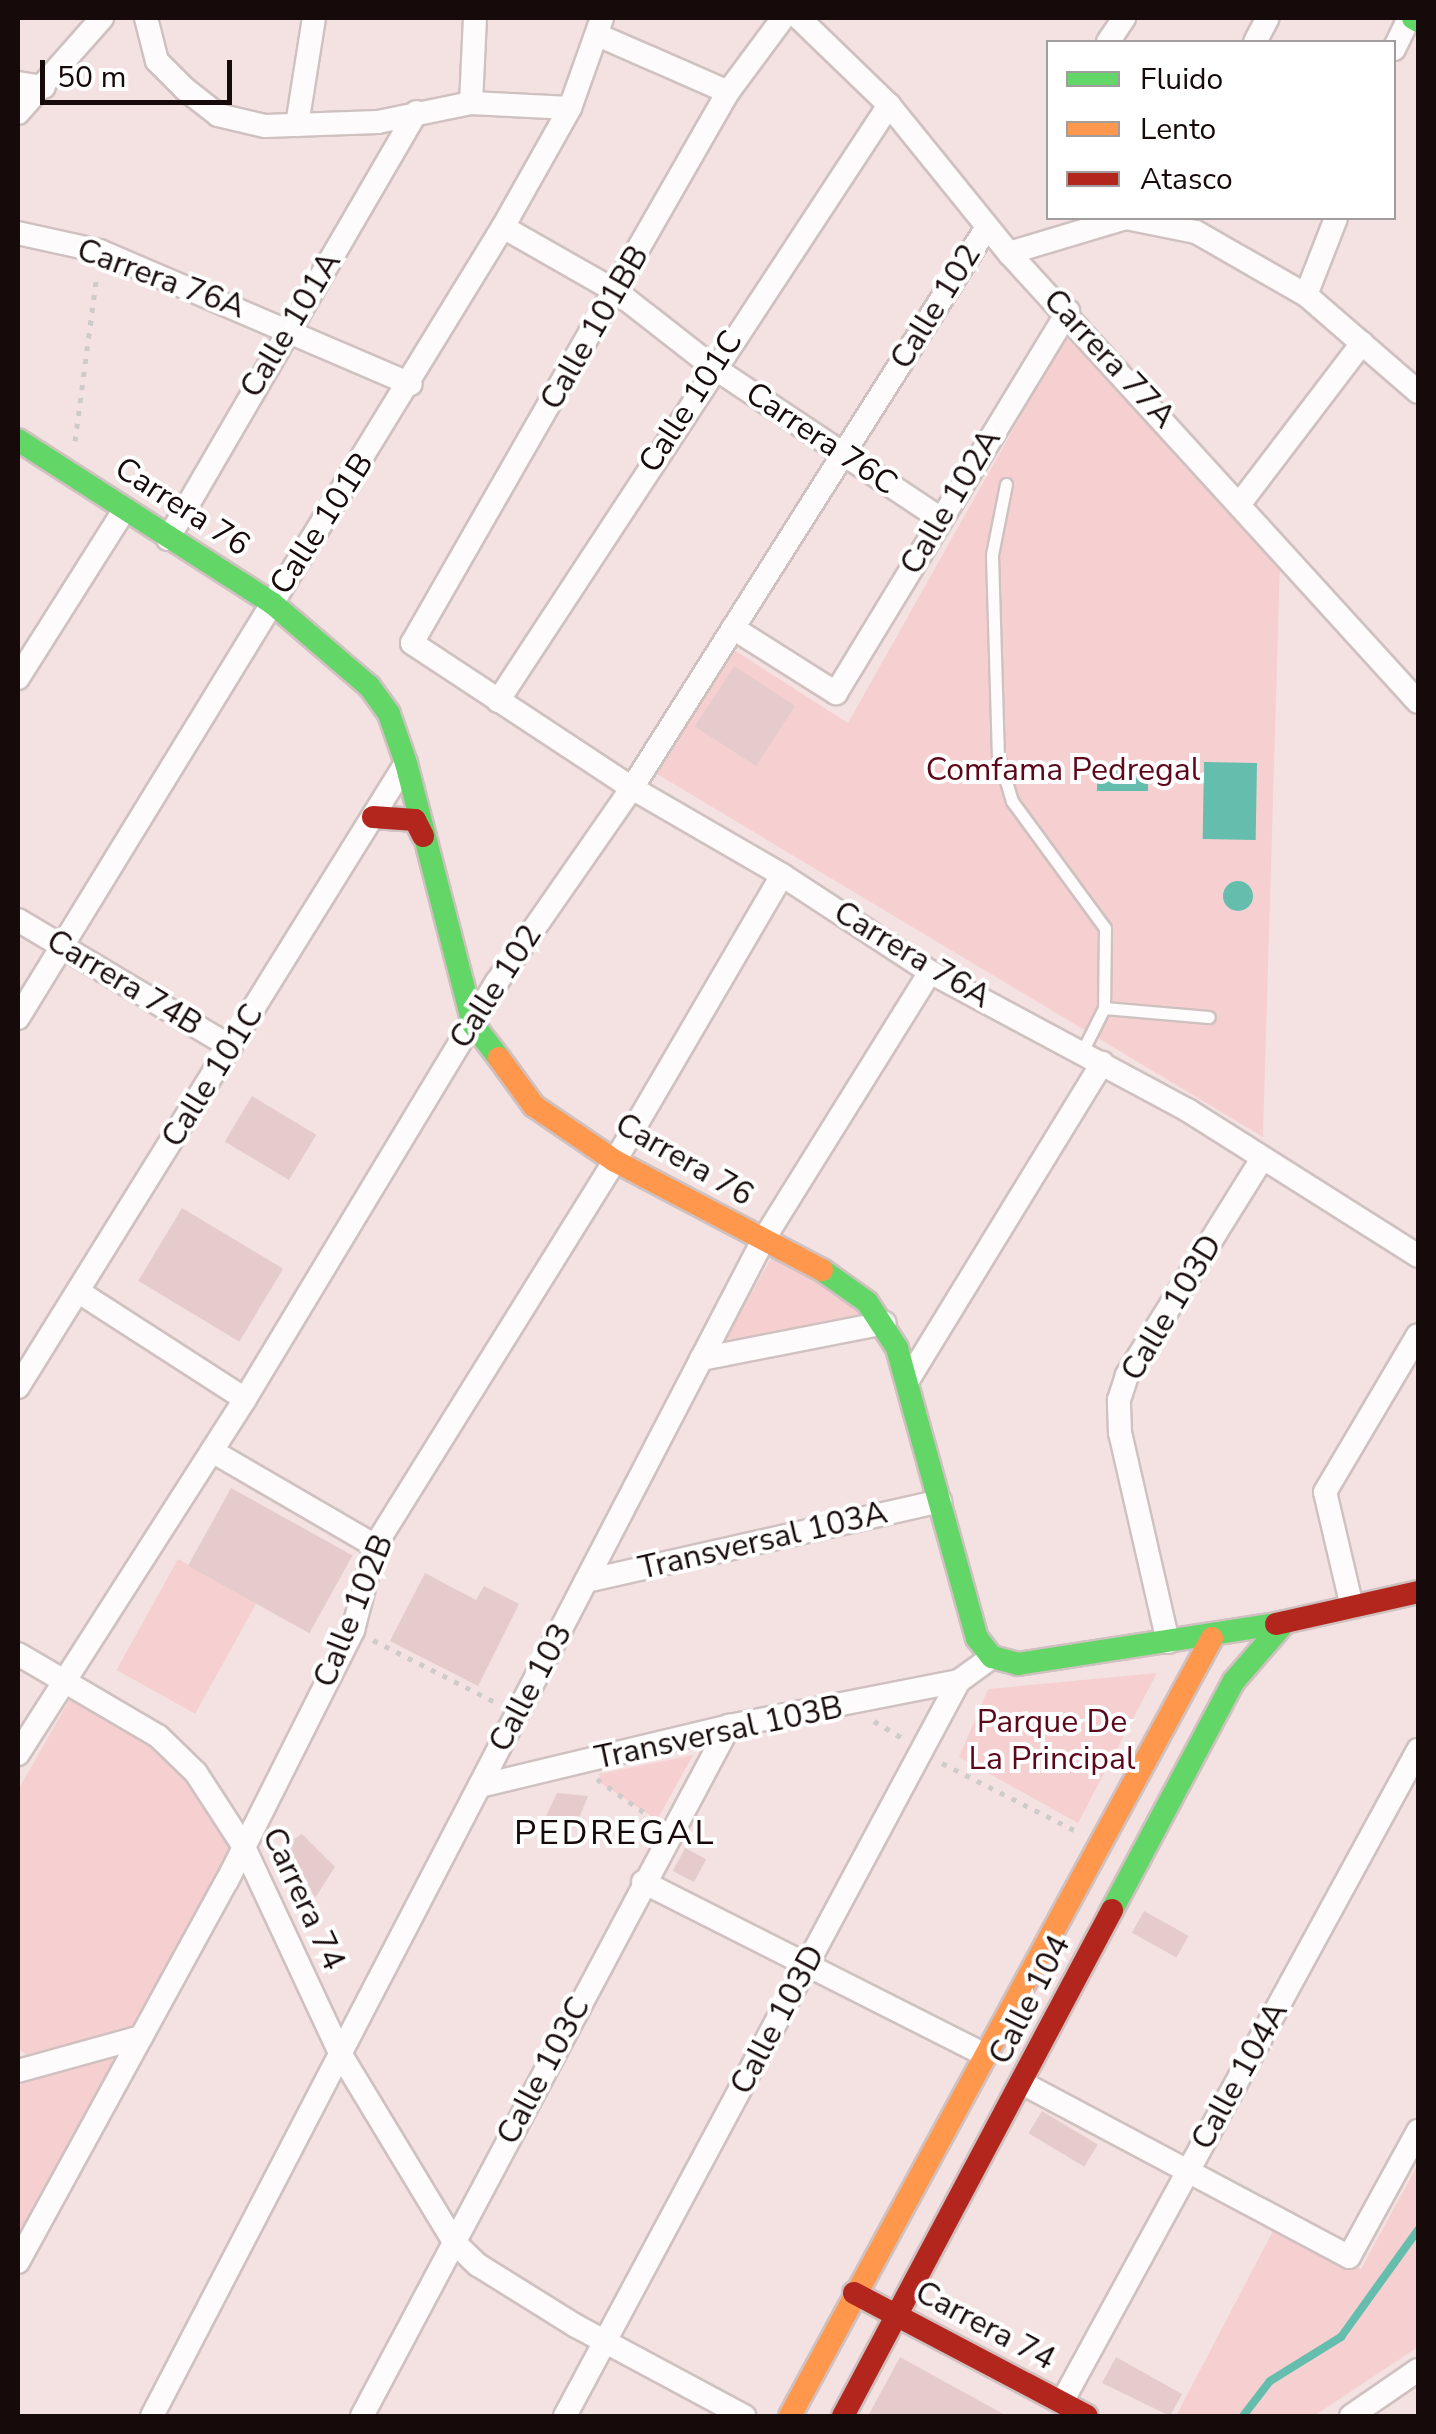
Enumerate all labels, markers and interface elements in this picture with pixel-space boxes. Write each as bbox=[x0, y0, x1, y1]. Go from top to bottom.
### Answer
scale bar bbox=[45, 40, 238, 102]
legend bbox=[1046, 40, 1396, 220]
text: 50 m bbox=[57, 57, 126, 98]
text: Fluido bbox=[1140, 59, 1223, 100]
text: Lento bbox=[1140, 109, 1216, 150]
text: Atasco bbox=[1140, 159, 1233, 200]
street label: Carrera 76A bbox=[72, 231, 250, 327]
street label: Calle 102 bbox=[883, 238, 989, 376]
street label: Calle 101BB bbox=[533, 239, 657, 417]
street label: Calle 101A bbox=[233, 245, 349, 405]
street label: Carrera 77A bbox=[1035, 282, 1183, 436]
street label: Calle 101C bbox=[631, 324, 751, 480]
street label: Carrera 76C bbox=[738, 374, 904, 504]
street label: Calle 102A bbox=[893, 422, 1009, 582]
street label: Calle 101B bbox=[262, 446, 382, 602]
street label: Carrera 76 bbox=[108, 449, 256, 565]
park label: Comfama Pedregal bbox=[926, 751, 1200, 789]
street label: Carrera 76A bbox=[827, 893, 997, 1017]
street label: Calle 102 bbox=[442, 918, 550, 1056]
street label: Carrera 74B bbox=[39, 922, 209, 1044]
street label: Calle 101C bbox=[154, 997, 272, 1155]
street label: Carrera 76 bbox=[608, 1105, 760, 1215]
street label: Calle 103D bbox=[1113, 1228, 1231, 1388]
street label: Transversal 103A bbox=[635, 1494, 891, 1588]
street label: Calle 102B bbox=[306, 1529, 402, 1693]
street label: Calle 103 bbox=[481, 1617, 581, 1759]
street label: Transversal 103B bbox=[592, 1688, 846, 1778]
park label: Parque De La Principal bbox=[969, 1704, 1135, 1779]
district label: PEDREGAL bbox=[514, 1812, 716, 1854]
street label: Carrera 74 bbox=[253, 1822, 353, 1976]
street label: Calle 104 bbox=[981, 1929, 1079, 2071]
street label: Calle 103D bbox=[723, 1939, 833, 2101]
street label: Calle 103C bbox=[489, 1991, 599, 2151]
street label: Calle 104A bbox=[1184, 1995, 1296, 2157]
street label: Carrera 74 bbox=[909, 2273, 1061, 2379]

